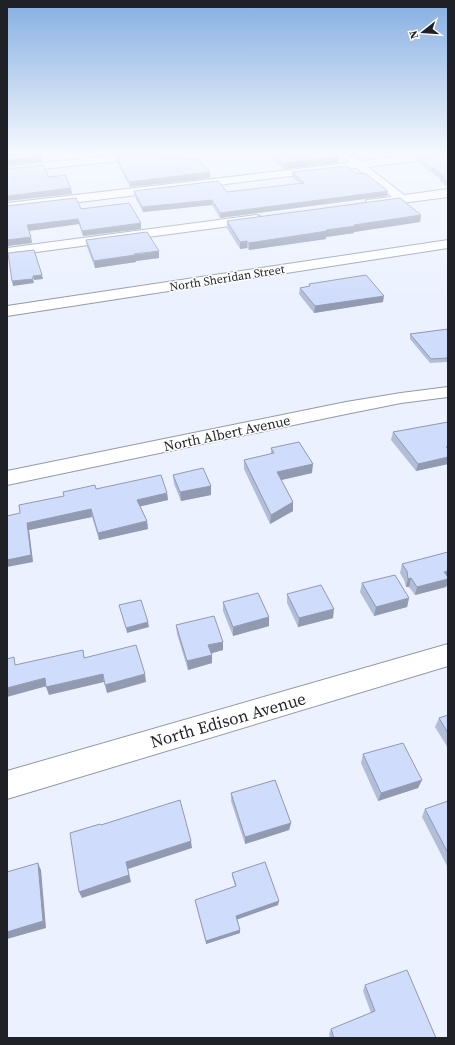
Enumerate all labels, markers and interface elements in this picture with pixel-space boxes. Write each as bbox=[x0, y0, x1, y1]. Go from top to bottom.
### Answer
north arrow bbox=[403, 12, 443, 52]
text: N bbox=[406, 29, 422, 41]
street label: North Sheridan Street bbox=[168, 261, 286, 295]
street label: North Albert Avenue bbox=[162, 410, 292, 456]
street label: North Edison Avenue bbox=[148, 686, 308, 754]

